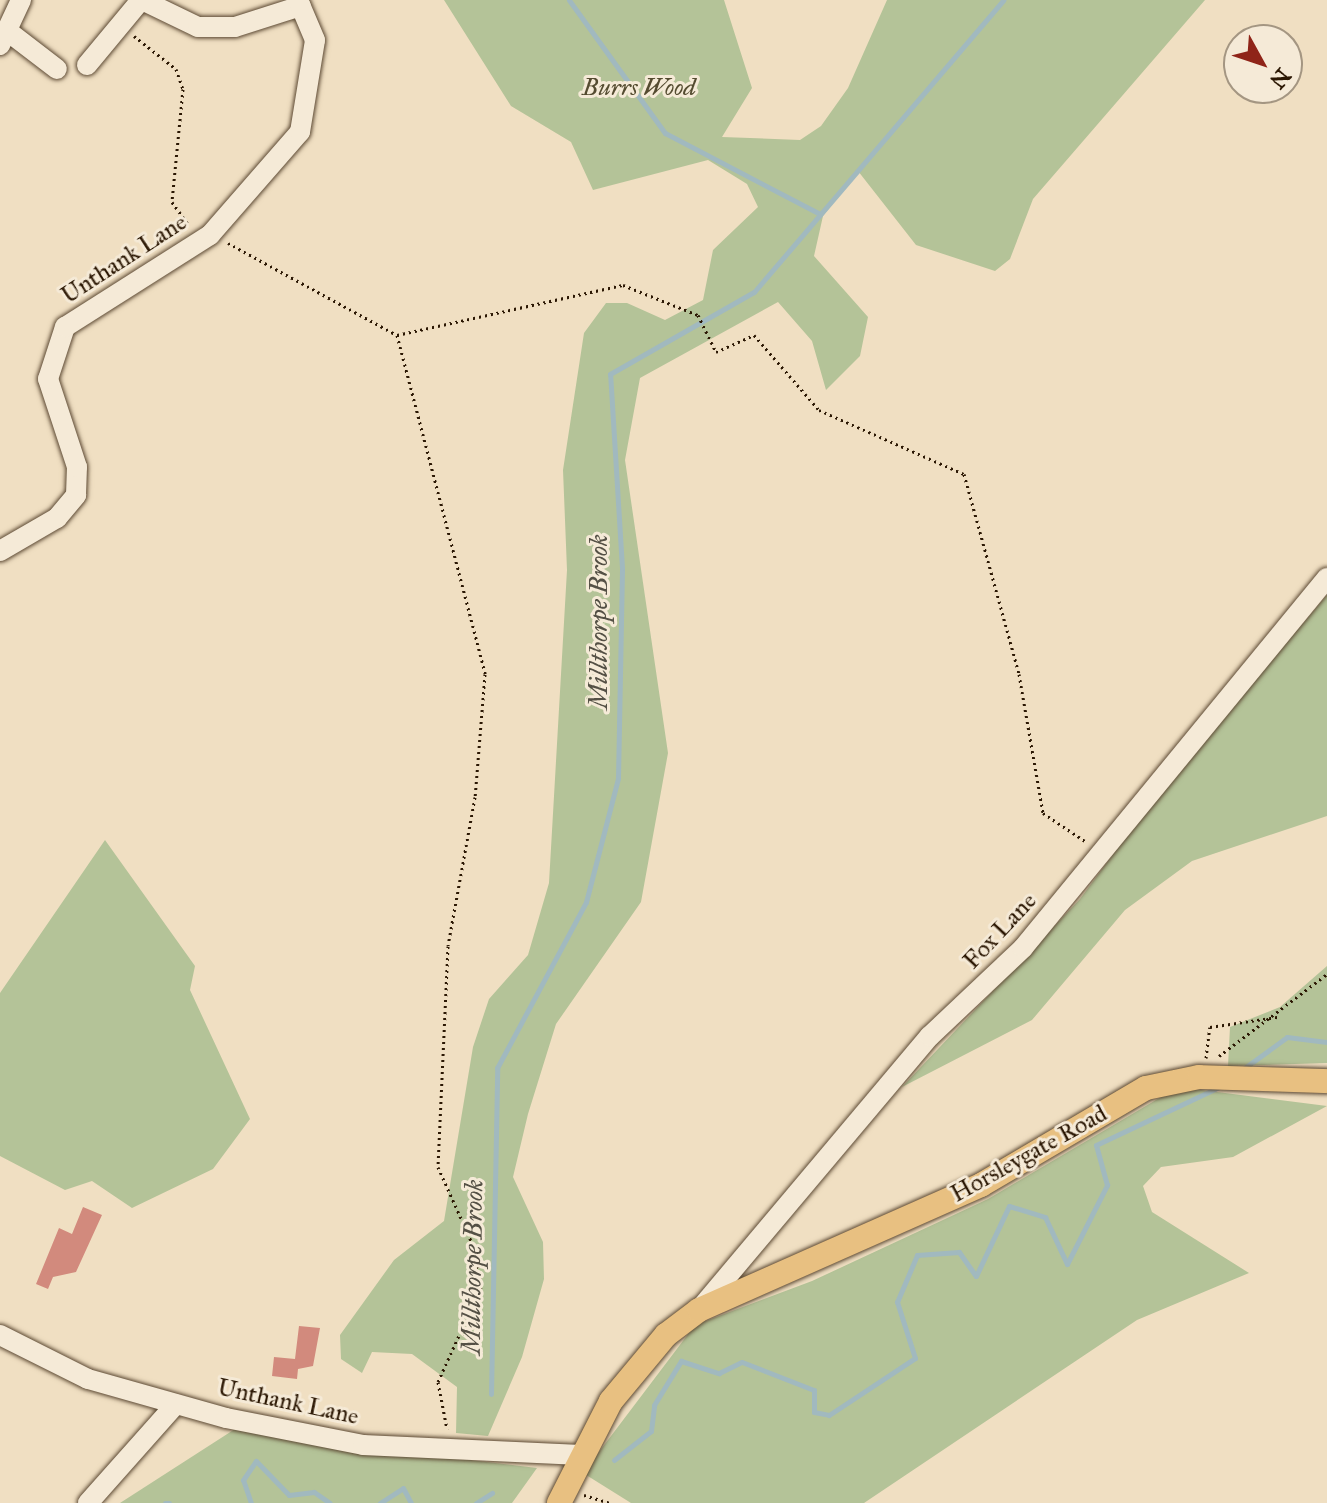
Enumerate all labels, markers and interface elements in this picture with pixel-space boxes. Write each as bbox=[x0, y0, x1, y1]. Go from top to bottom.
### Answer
north arrow bbox=[1223, 24, 1303, 104]
text: N bbox=[1264, 63, 1297, 94]
park label: Burrs Wood bbox=[582, 74, 696, 102]
street label: Unthank Lane bbox=[56, 208, 192, 310]
water label: Millthorpe Brook bbox=[583, 535, 615, 709]
street label: Fox Lane bbox=[957, 887, 1043, 975]
street label: Horsleygate Road bbox=[946, 1099, 1112, 1209]
water label: Millthorpe Brook bbox=[456, 1179, 490, 1355]
street label: Unthank Lane bbox=[215, 1373, 361, 1431]

